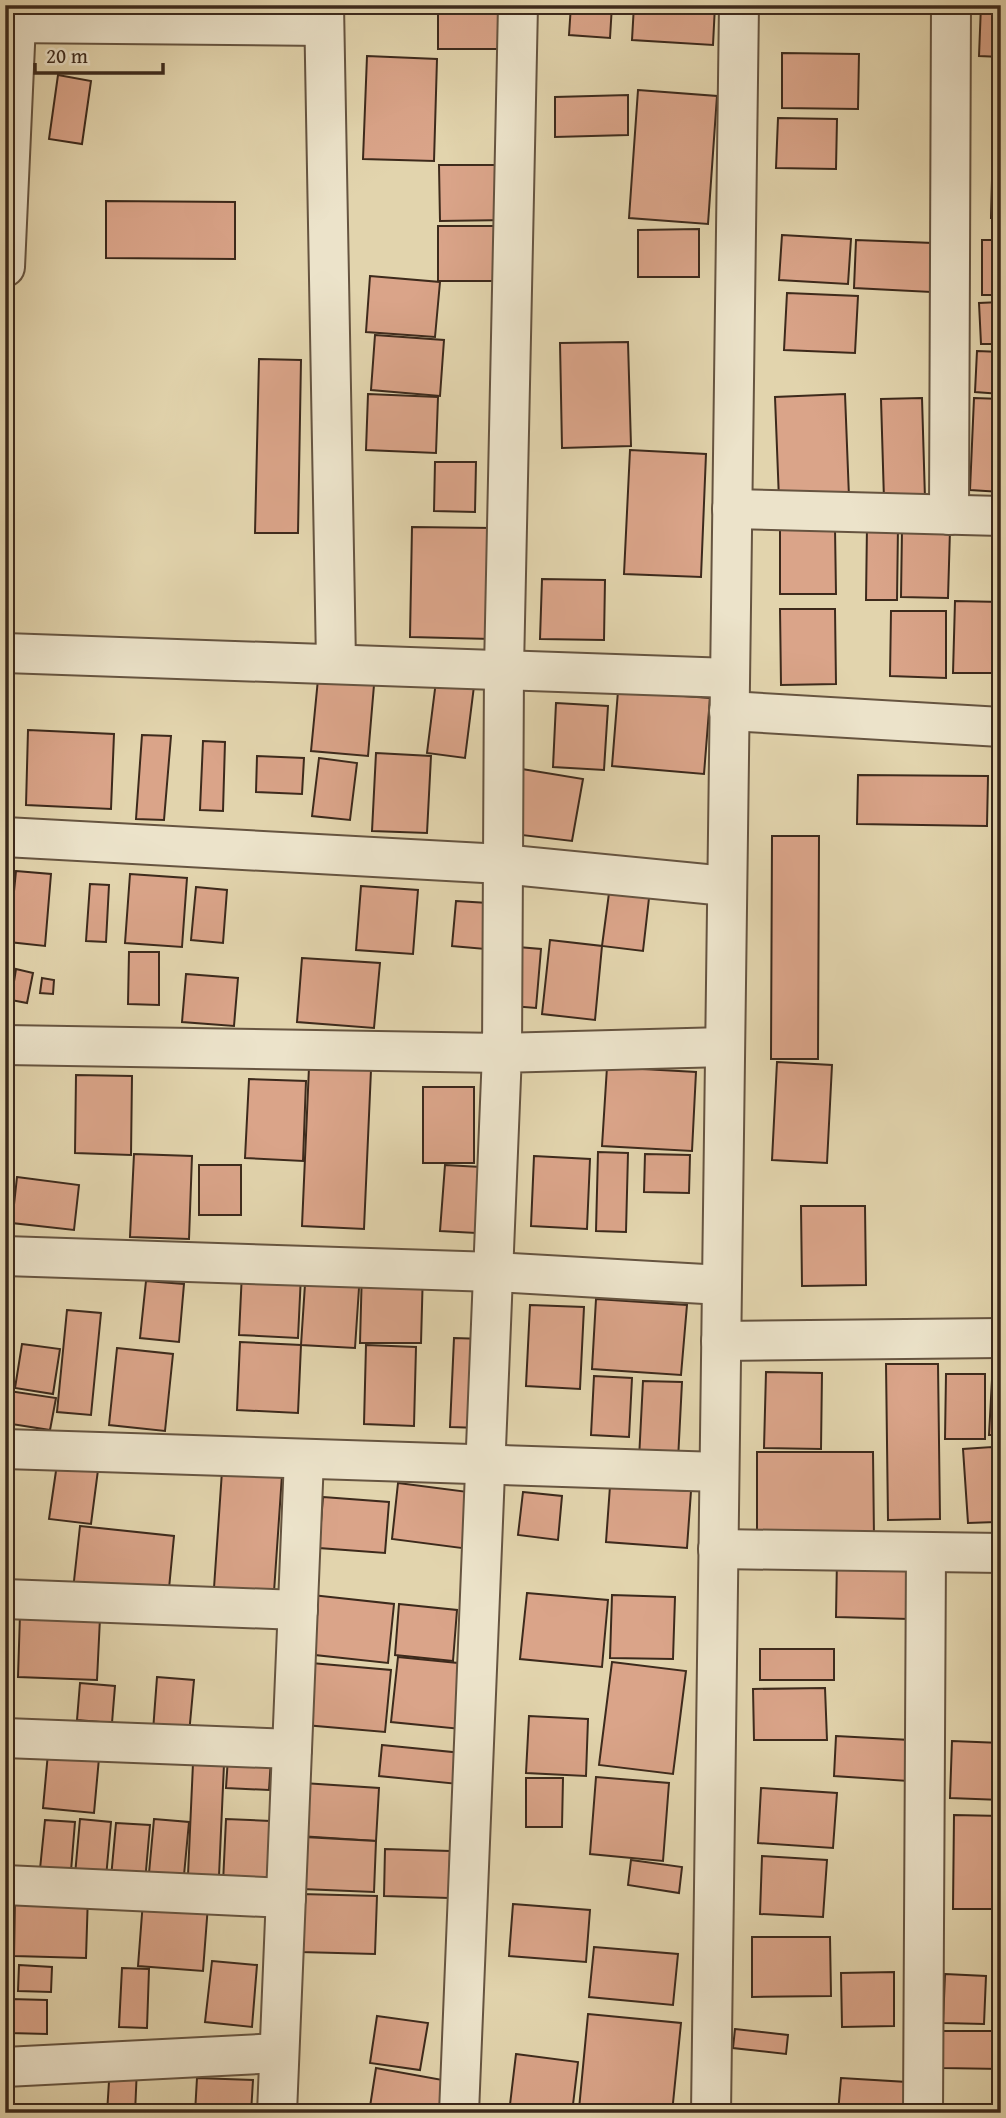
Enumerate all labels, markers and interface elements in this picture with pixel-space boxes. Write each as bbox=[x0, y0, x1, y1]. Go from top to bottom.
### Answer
scale bar bbox=[35, 32, 163, 76]
text: 20 m bbox=[46, 40, 88, 71]

